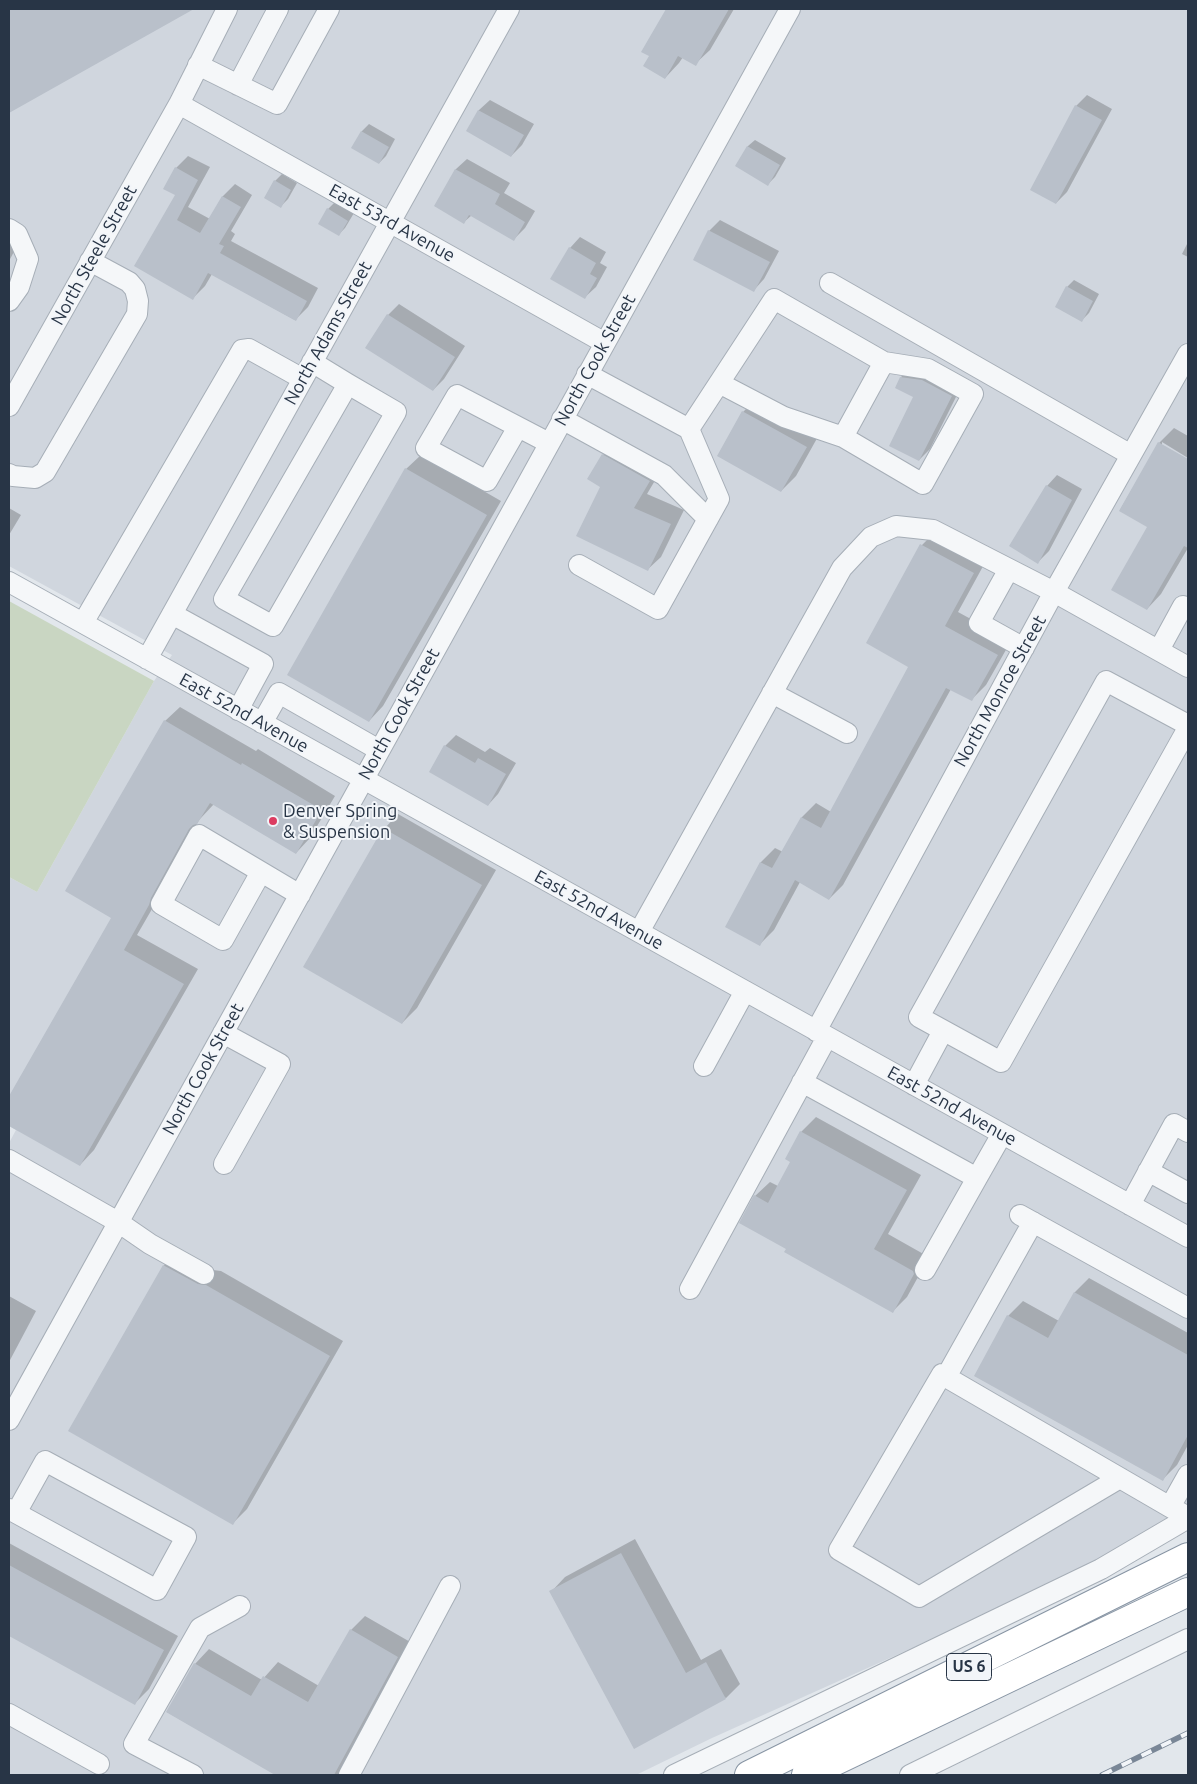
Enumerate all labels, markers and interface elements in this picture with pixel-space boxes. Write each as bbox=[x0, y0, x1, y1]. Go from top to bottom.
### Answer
street label: East 53rd Avenue bbox=[325, 179, 459, 267]
street label: North Steele Street bbox=[46, 181, 142, 329]
street label: North Adams Street bbox=[280, 257, 376, 409]
street label: North Cook Street bbox=[550, 290, 640, 430]
street label: North Monroe Street bbox=[949, 612, 1051, 770]
street label: North Cook Street bbox=[354, 644, 444, 784]
street label: East 52nd Avenue bbox=[176, 669, 312, 757]
place label: Denver Spring & Suspension bbox=[283, 800, 397, 842]
marker: Denver Spring & Suspension bbox=[267, 815, 279, 827]
street label: East 52nd Avenue bbox=[531, 866, 667, 954]
street label: North Cook Street bbox=[158, 999, 248, 1139]
street label: East 52nd Avenue bbox=[884, 1062, 1020, 1150]
road number: US 6 bbox=[946, 1654, 992, 1680]

